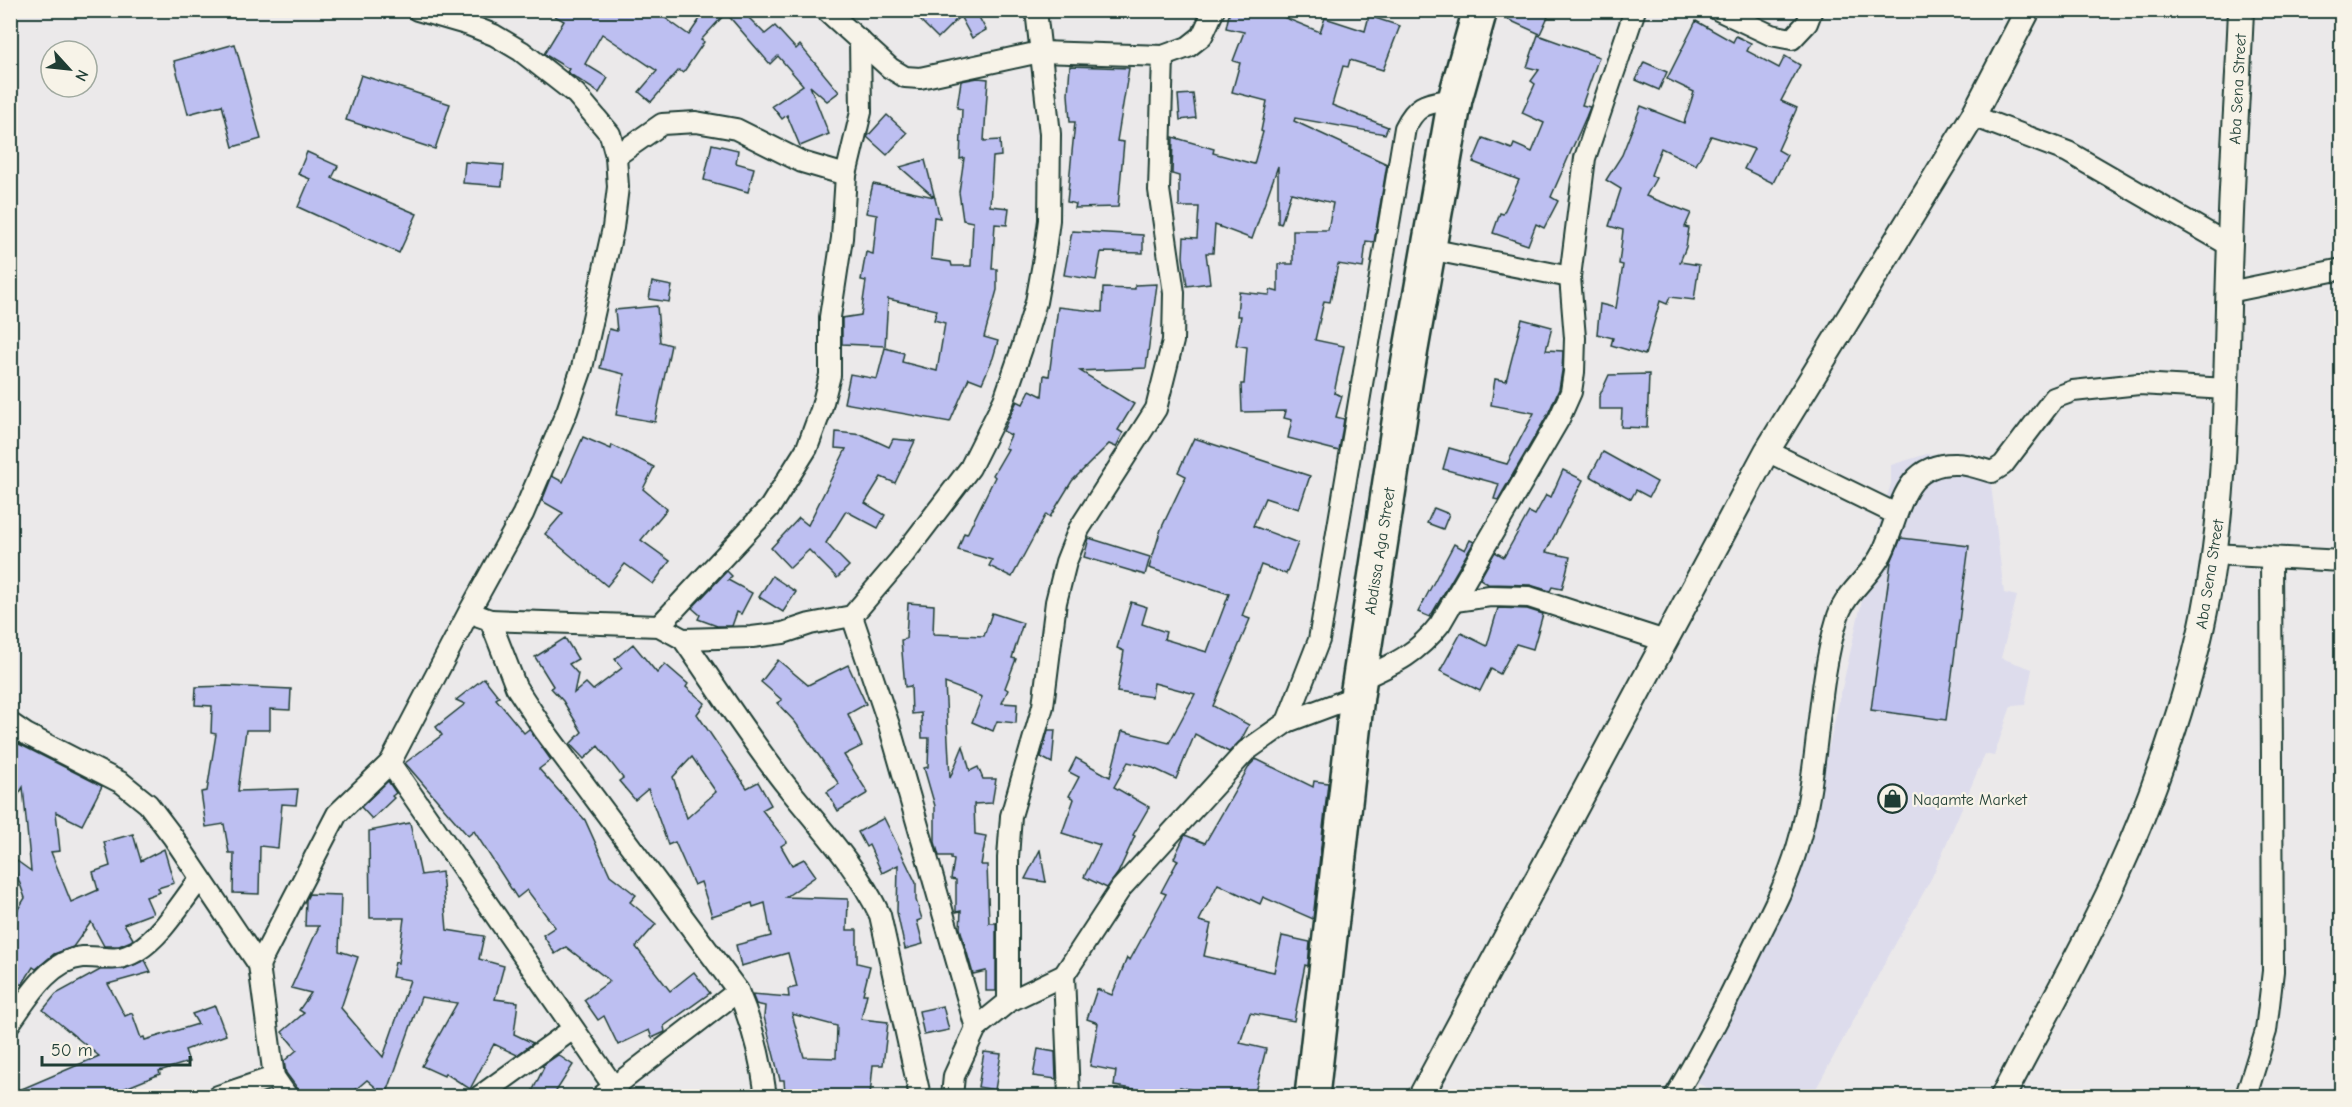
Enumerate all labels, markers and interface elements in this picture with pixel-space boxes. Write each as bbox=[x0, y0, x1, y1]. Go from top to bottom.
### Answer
street label: Aba Sena Street bbox=[2226, 33, 2250, 145]
north arrow bbox=[39, 39, 99, 99]
text: N bbox=[71, 67, 92, 84]
street label: Abdissa Aga Street bbox=[1361, 486, 1399, 616]
street label: Aba Sena Street bbox=[2192, 518, 2228, 630]
shop icon: Naqamte Market bbox=[1876, 783, 1908, 815]
place label: Naqamte Market bbox=[1913, 791, 2028, 809]
scale bar bbox=[42, 1029, 190, 1067]
text: 50 m bbox=[51, 1040, 93, 1061]

